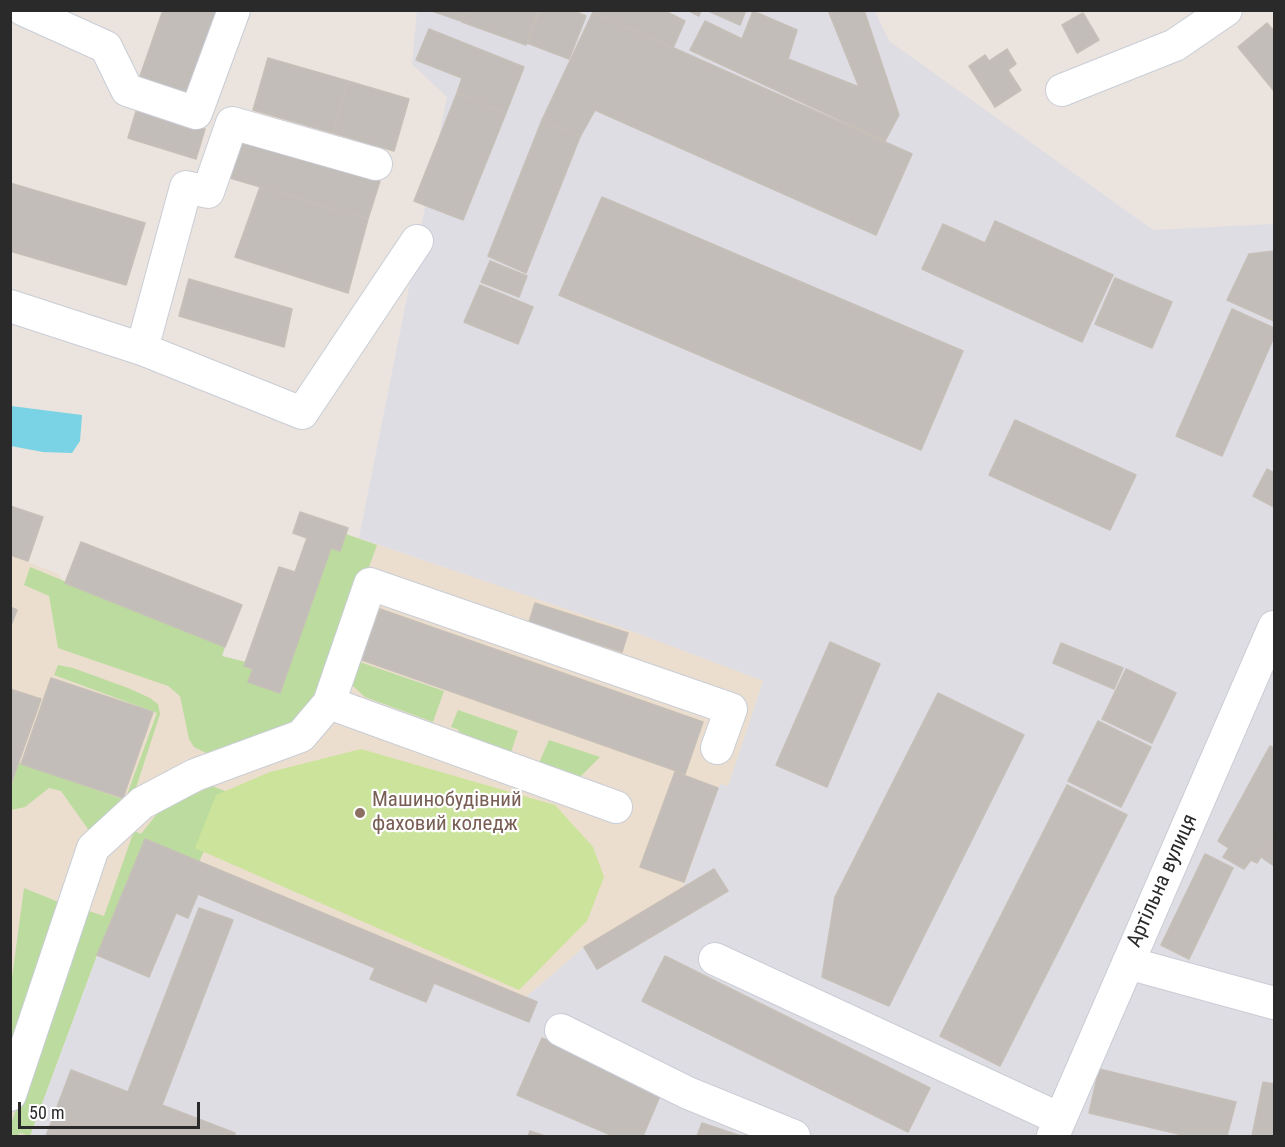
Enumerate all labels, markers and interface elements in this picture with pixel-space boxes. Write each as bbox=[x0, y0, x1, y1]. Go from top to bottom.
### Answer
place label: Машинобудівний фаховий коледж bbox=[372, 788, 522, 838]
marker: Машинобудівний фаховий коледж bbox=[353, 806, 367, 820]
street label: Артільна вулиця bbox=[1122, 810, 1204, 952]
scale bar bbox=[21, 1090, 202, 1128]
text: 50 m bbox=[29, 1102, 64, 1123]

